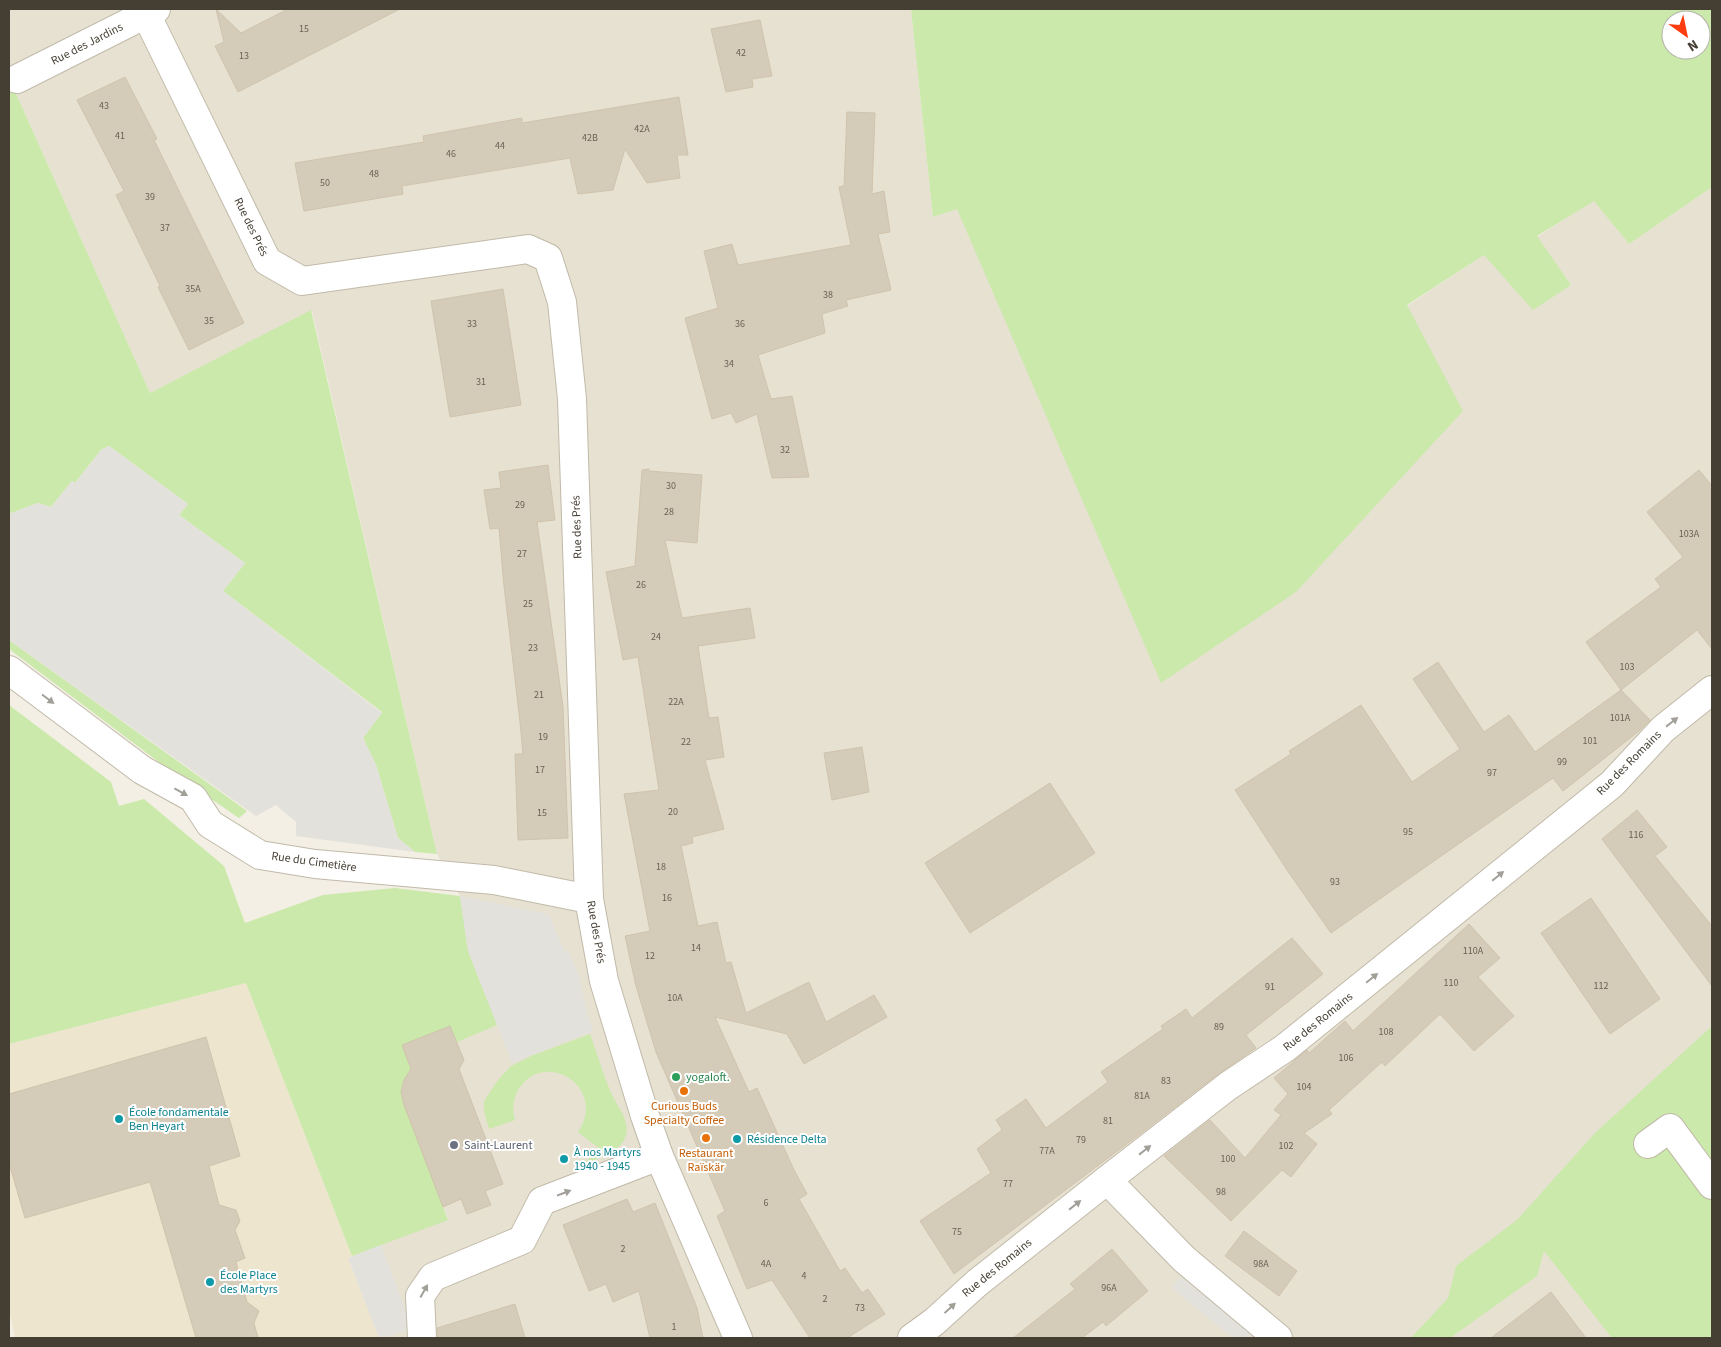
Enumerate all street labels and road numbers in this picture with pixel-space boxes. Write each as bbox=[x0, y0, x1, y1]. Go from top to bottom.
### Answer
street label: Rue des Jardins bbox=[48, 19, 126, 69]
street label: Rue des Prés bbox=[229, 195, 273, 259]
street label: Rue des Prés bbox=[567, 495, 587, 559]
street label: Rue des Romains bbox=[1593, 727, 1665, 799]
street label: Rue du Cimetière bbox=[270, 848, 358, 876]
street label: Rue des Prés bbox=[582, 899, 610, 965]
street label: Rue des Romains bbox=[1279, 988, 1357, 1056]
street label: Rue des Romains bbox=[958, 1234, 1036, 1302]

